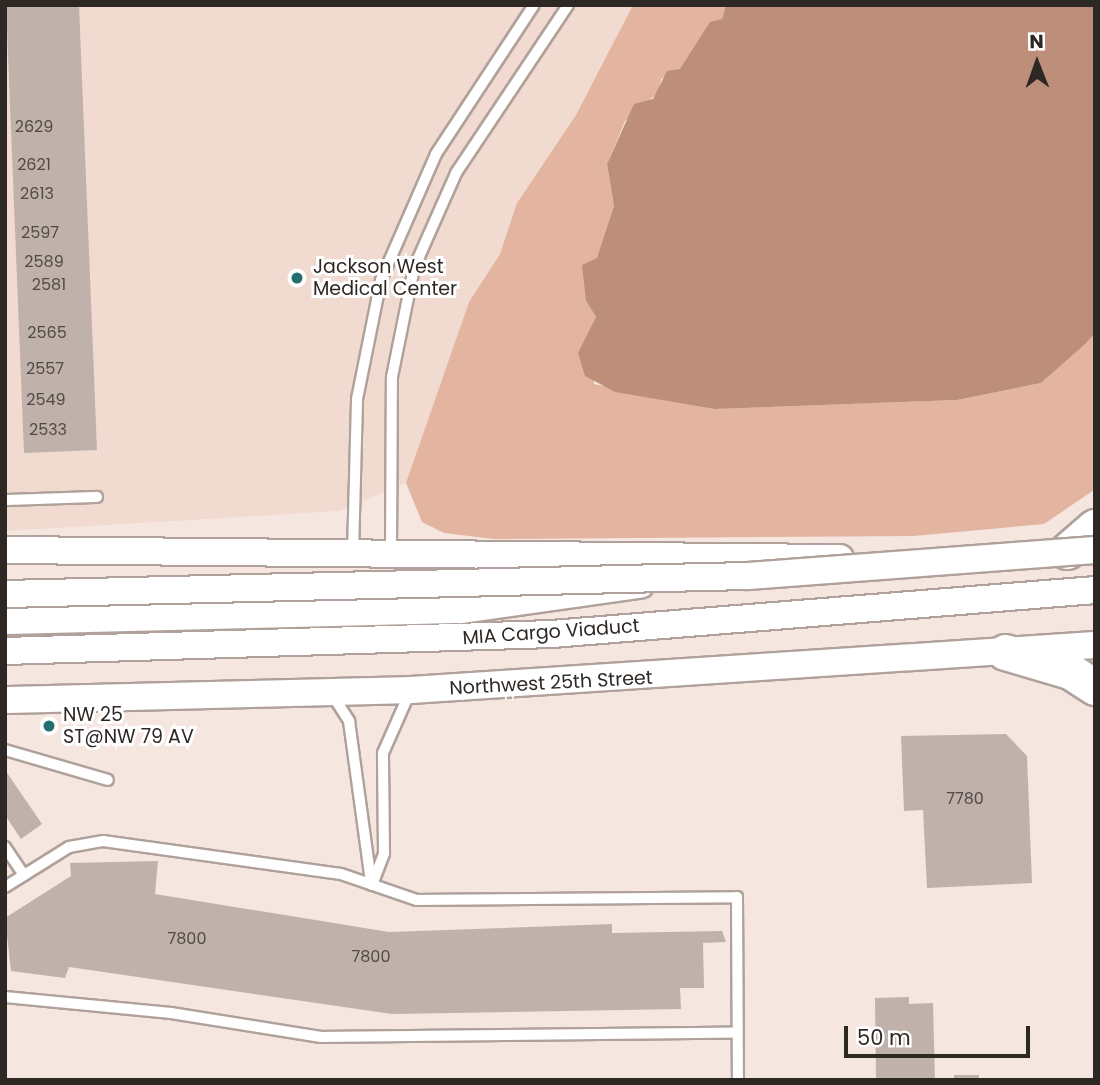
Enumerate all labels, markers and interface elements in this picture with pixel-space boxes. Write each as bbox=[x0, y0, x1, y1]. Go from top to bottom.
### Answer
north arrow bbox=[1002, 28, 1072, 98]
text: N bbox=[1029, 28, 1044, 55]
house number: 2629 bbox=[15, 117, 53, 137]
house number: 2621 bbox=[17, 155, 51, 175]
house number: 2613 bbox=[20, 184, 54, 204]
house number: 2597 bbox=[21, 223, 59, 243]
house number: 2589 bbox=[24, 252, 64, 272]
place label: Jackson West Medical Center bbox=[313, 256, 457, 300]
marker: Jackson West Medical Center bbox=[287, 268, 307, 288]
house number: 2581 bbox=[32, 275, 66, 295]
house number: 2565 bbox=[27, 323, 67, 343]
house number: 2557 bbox=[26, 359, 64, 379]
house number: 2549 bbox=[26, 390, 66, 410]
house number: 2533 bbox=[29, 420, 67, 440]
street label: MIA Cargo Viaduct bbox=[462, 614, 640, 650]
street label: Northwest 25th Street bbox=[449, 666, 653, 700]
place label: NW 25 ST@NW 79 AV bbox=[63, 704, 194, 748]
marker: NW 25 ST@NW 79 AV bbox=[41, 718, 57, 734]
house number: 7780 bbox=[946, 789, 984, 809]
house number: 7800 bbox=[168, 929, 206, 949]
house number: 7800 bbox=[352, 947, 390, 967]
scale bar bbox=[848, 1012, 1034, 1056]
text: 50 m bbox=[857, 1023, 911, 1052]

